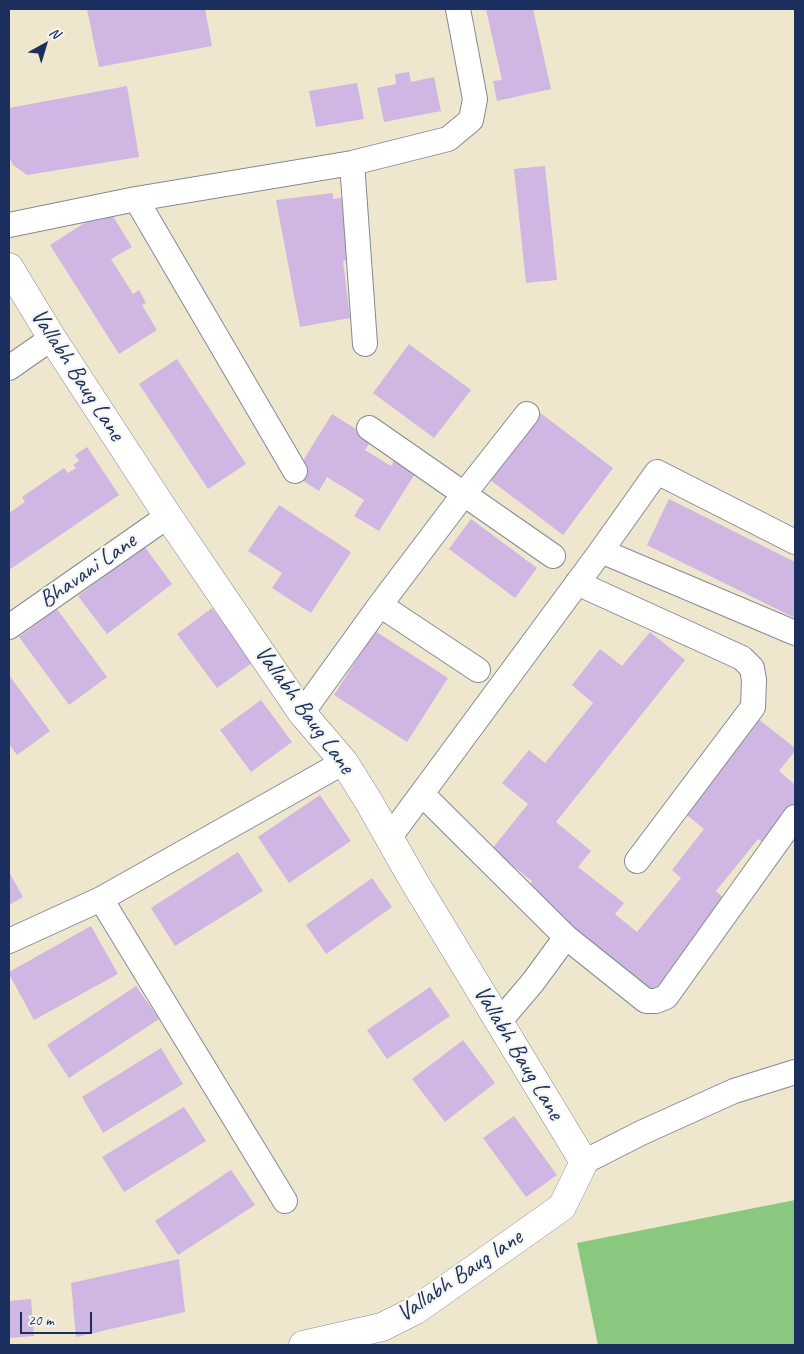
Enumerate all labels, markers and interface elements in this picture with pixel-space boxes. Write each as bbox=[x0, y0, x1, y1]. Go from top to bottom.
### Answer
north arrow bbox=[20, 20, 70, 70]
text: N bbox=[46, 24, 63, 42]
street label: Vallabh Baug Lane bbox=[24, 304, 130, 446]
street label: Bhavani Lane bbox=[34, 527, 142, 615]
street label: Vallabh Baug Lane bbox=[248, 640, 360, 780]
street label: Vallabh Baug Lane bbox=[467, 981, 569, 1125]
street label: Vallabh Baug lane bbox=[392, 1223, 528, 1329]
scale bar bbox=[22, 1302, 95, 1334]
text: 20 m bbox=[28, 1311, 54, 1330]

